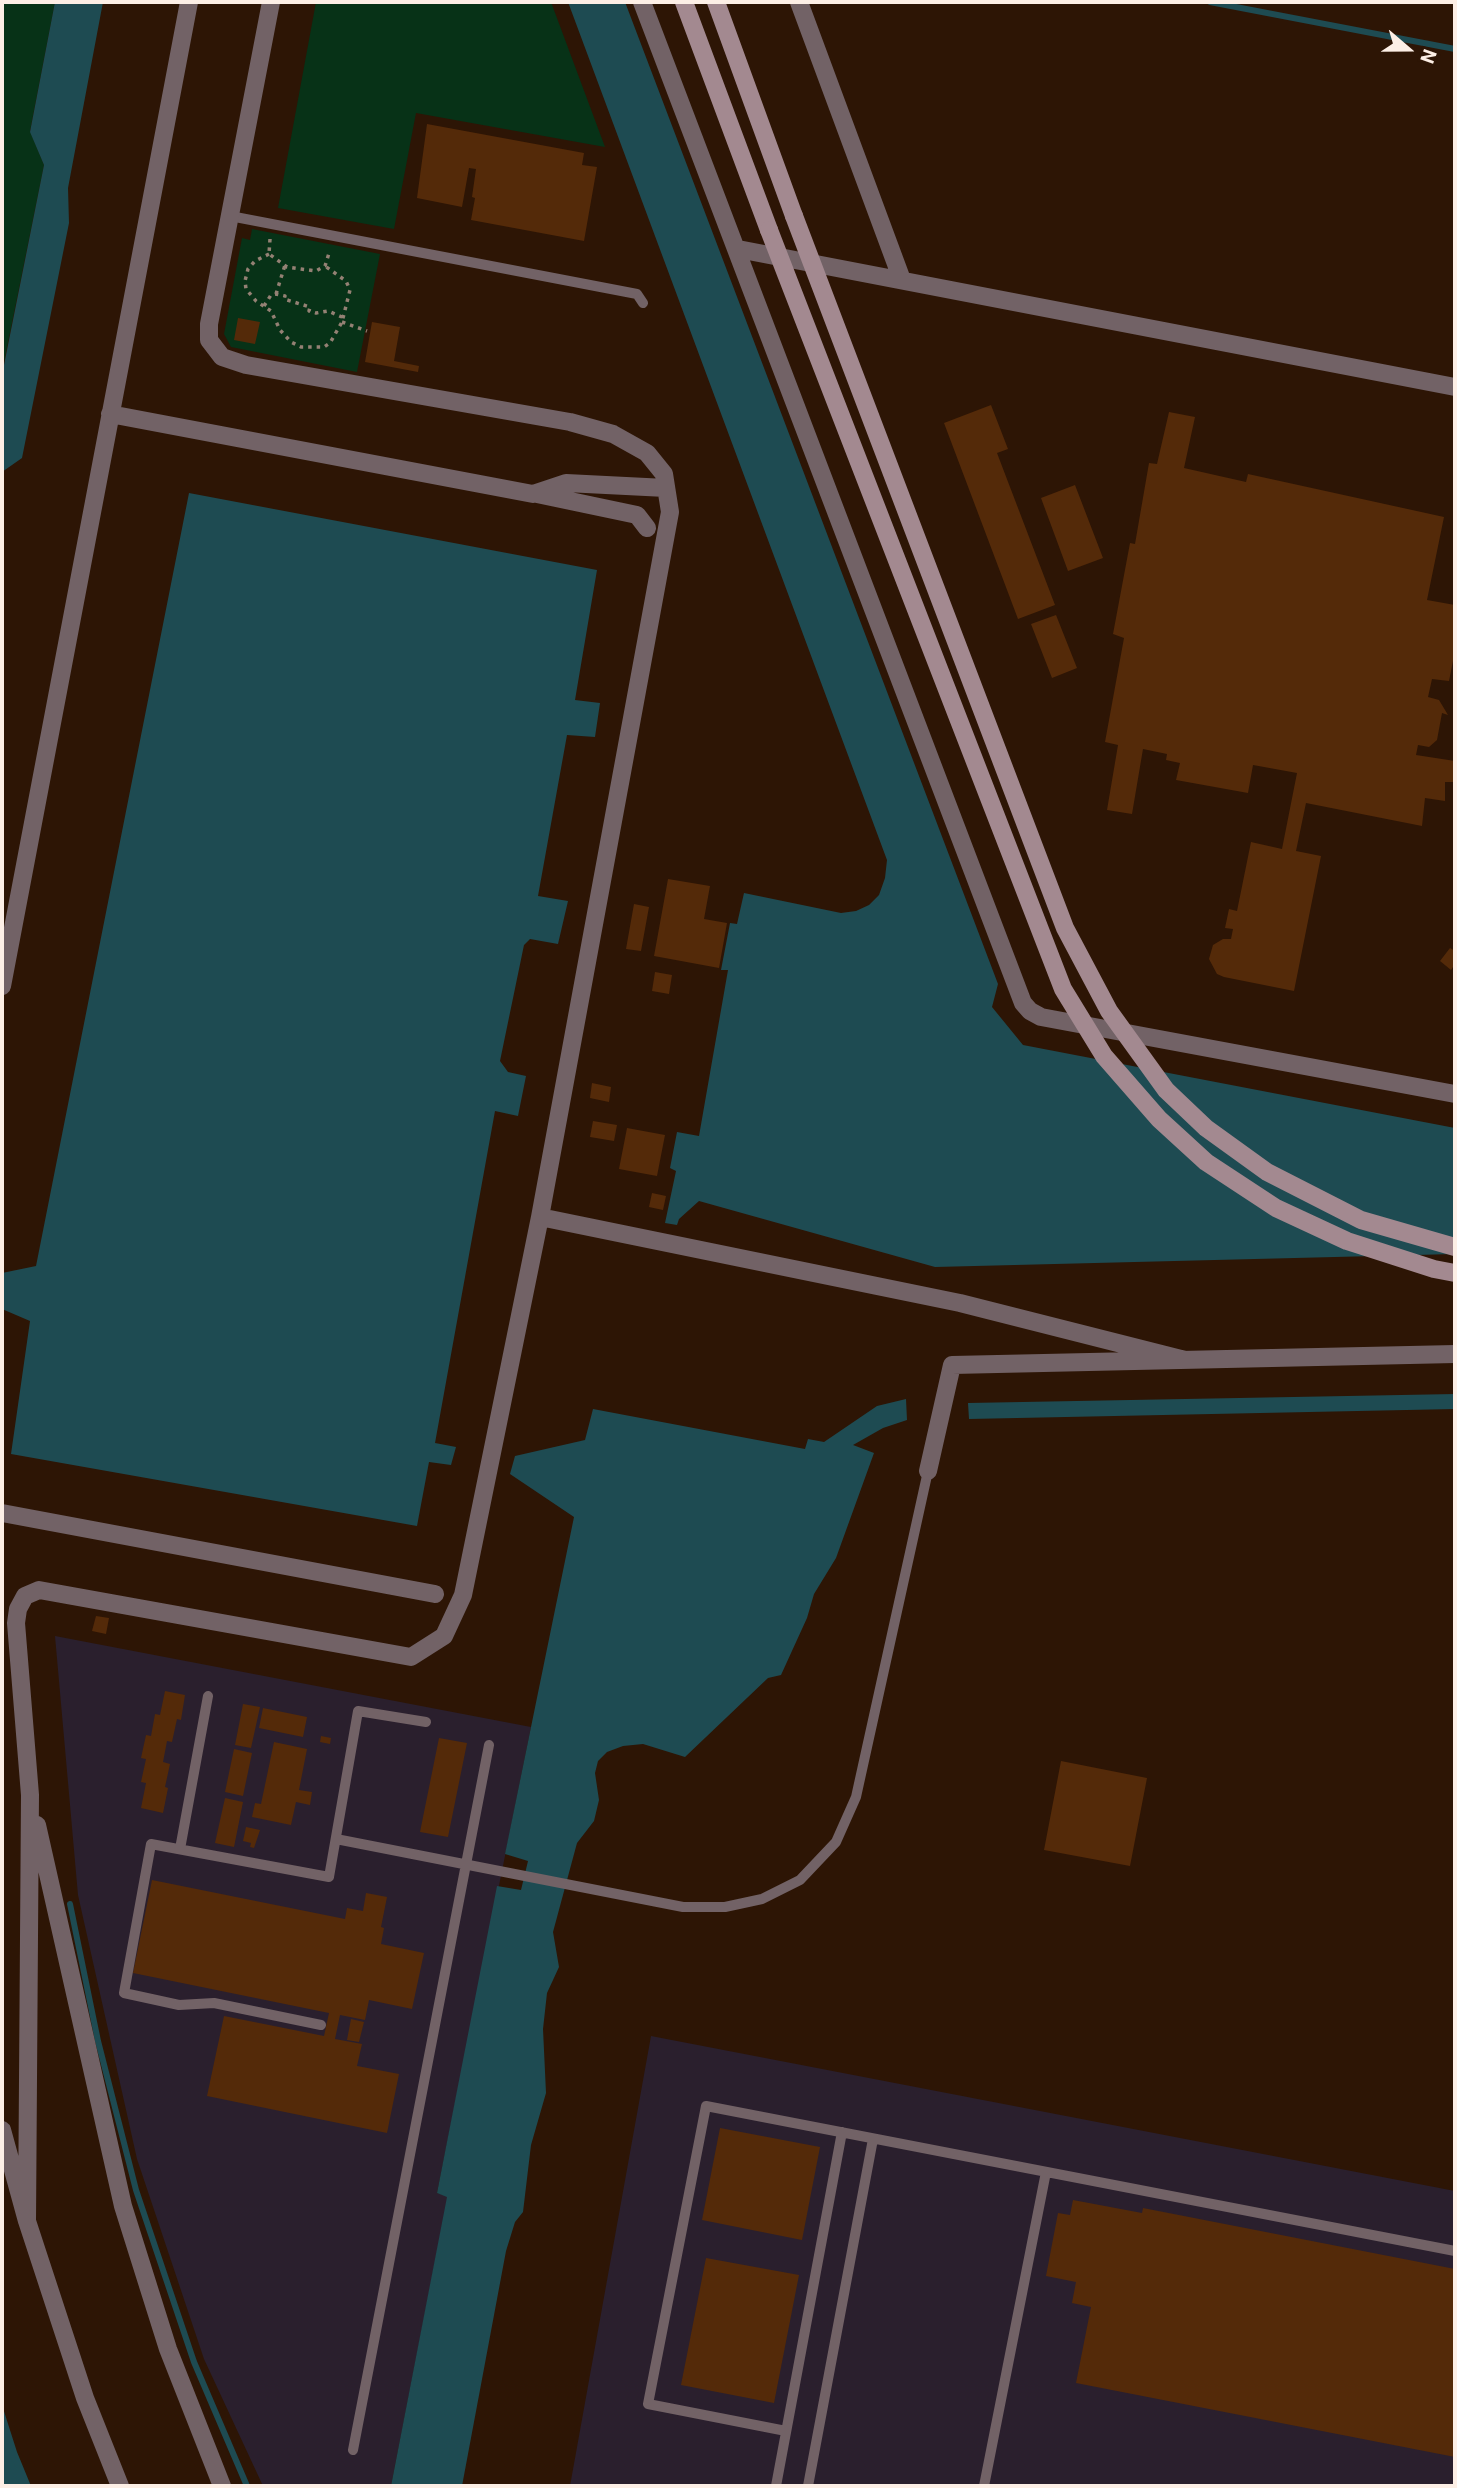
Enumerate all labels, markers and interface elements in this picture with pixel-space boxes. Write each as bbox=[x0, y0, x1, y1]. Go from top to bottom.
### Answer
north arrow bbox=[1373, 14, 1443, 84]
text: N bbox=[1415, 46, 1441, 67]

